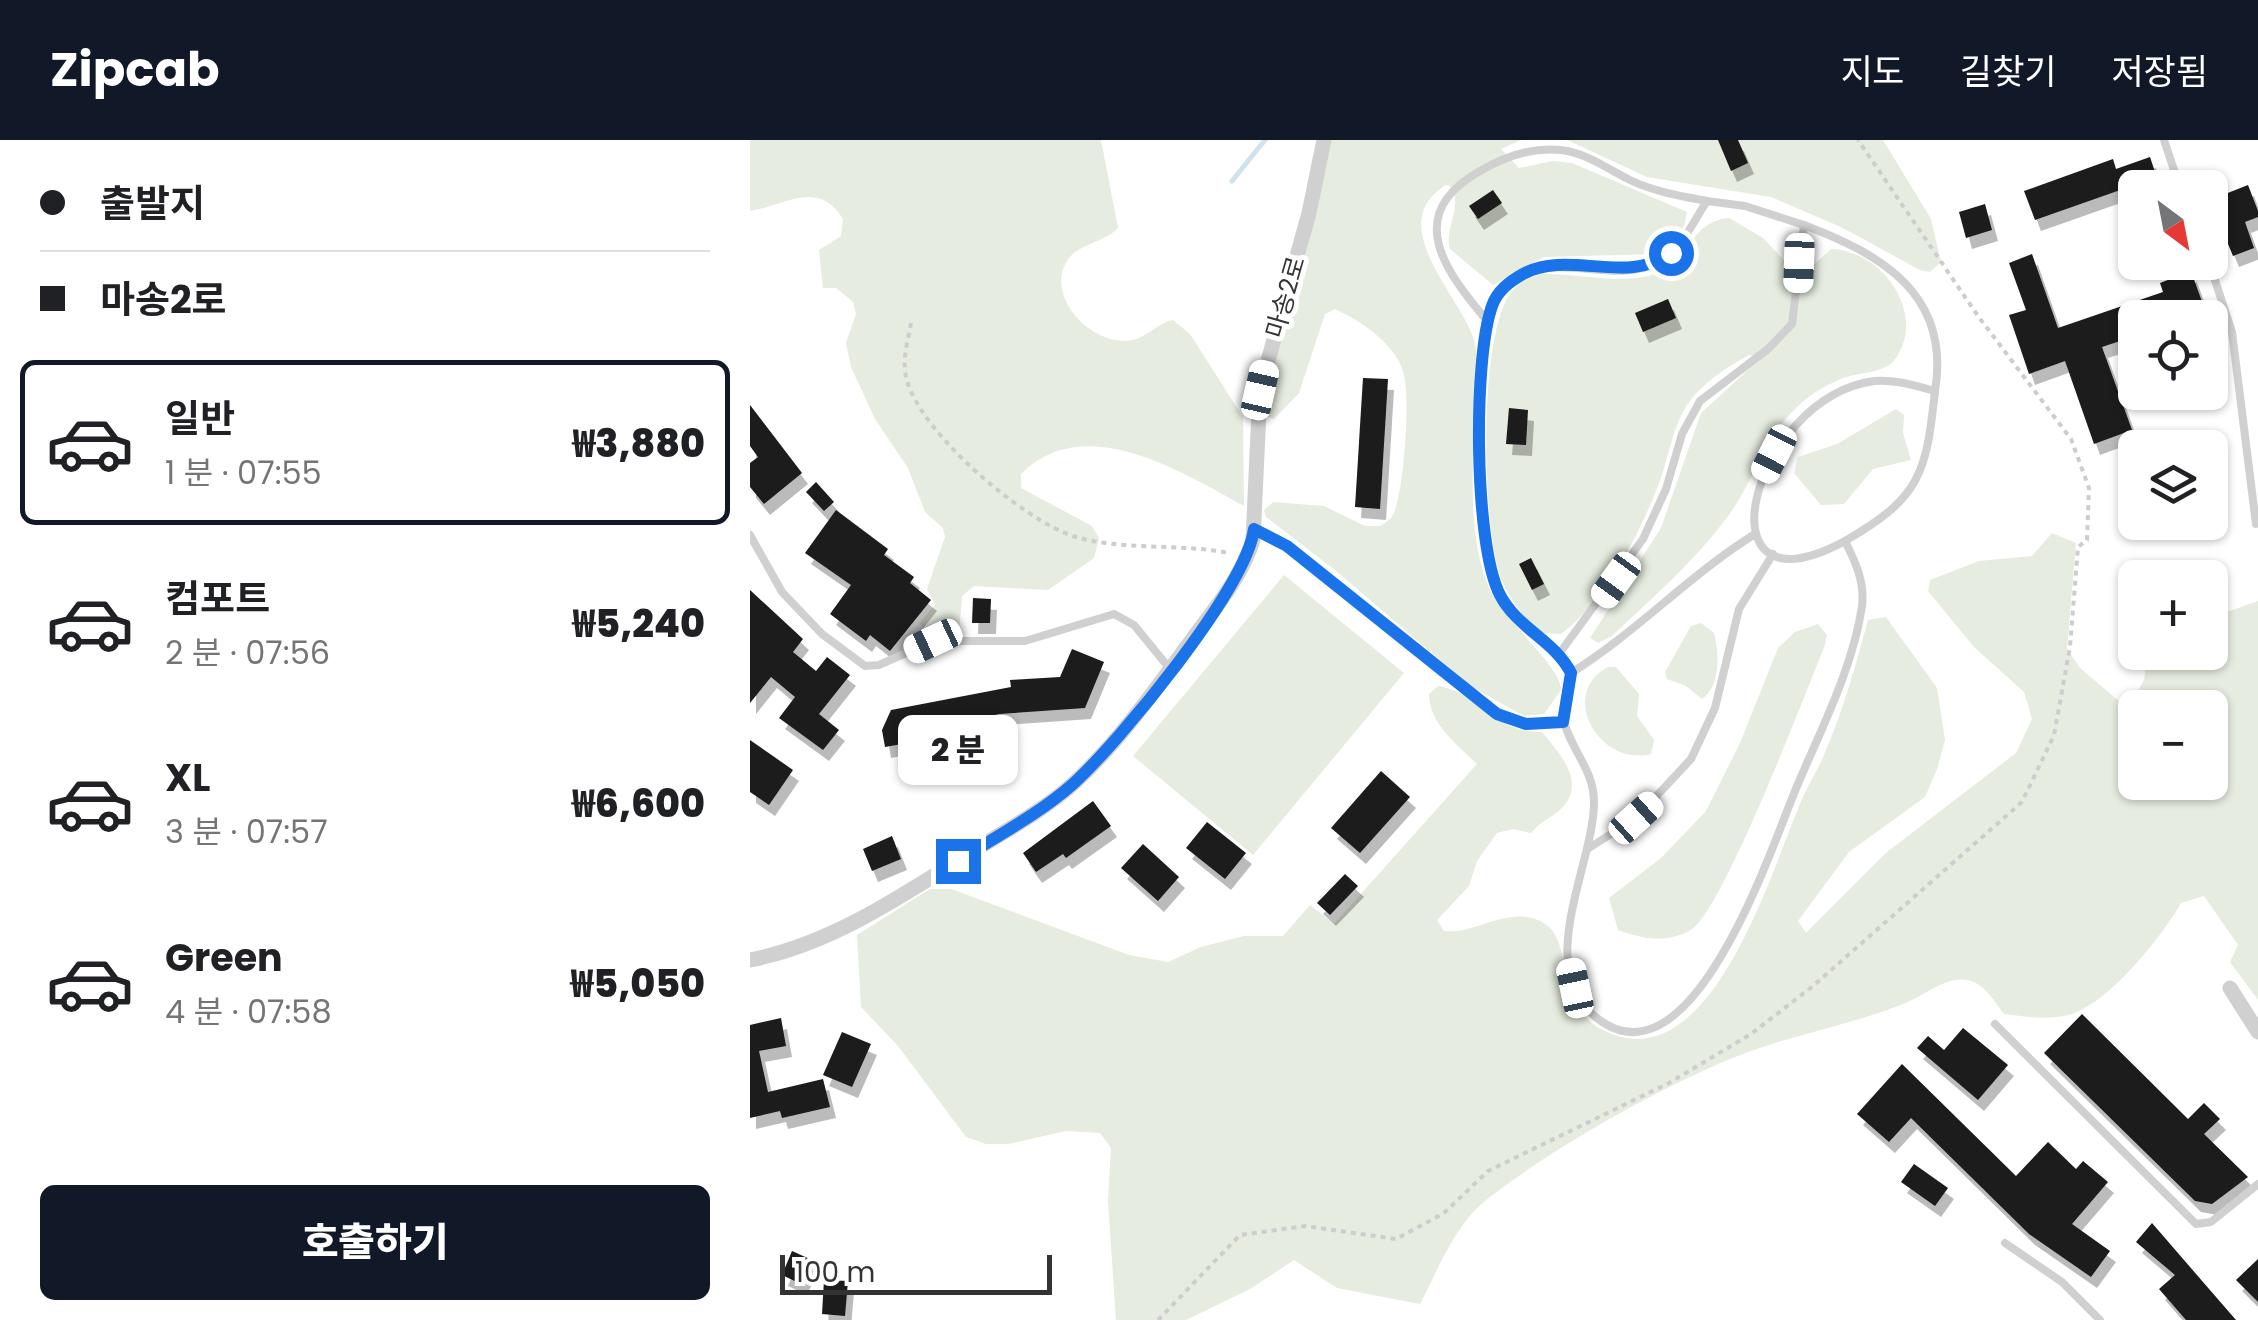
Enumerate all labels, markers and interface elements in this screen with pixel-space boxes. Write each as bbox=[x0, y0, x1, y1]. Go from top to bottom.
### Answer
text: Zipcab bbox=[50, 36, 220, 103]
text: 지도 bbox=[1840, 47, 1905, 96]
text: 길찾기 bbox=[1960, 47, 2056, 96]
text: 저장됨 bbox=[2111, 47, 2208, 96]
north arrow bbox=[2118, 170, 2228, 280]
map controls bbox=[2118, 170, 2228, 800]
text: 출발지 bbox=[100, 177, 205, 230]
route start bbox=[1649, 231, 1694, 276]
car bbox=[1783, 232, 1815, 294]
street label: 마송2로 bbox=[1257, 252, 1314, 342]
text: 마송2로 bbox=[100, 273, 227, 326]
button: locate bbox=[2118, 300, 2228, 410]
car bbox=[1239, 357, 1281, 423]
text: 일반 bbox=[165, 392, 235, 445]
icon: car bbox=[45, 398, 135, 488]
text: ₩3,880 bbox=[573, 417, 705, 470]
car bbox=[1747, 420, 1801, 488]
button: layers bbox=[2118, 430, 2228, 540]
text: 1 분 · 07:55 bbox=[165, 450, 322, 495]
car bbox=[1586, 547, 1646, 613]
button: + bbox=[2118, 560, 2228, 670]
text: 컴포트 bbox=[165, 572, 270, 625]
icon: car bbox=[45, 578, 135, 668]
text: ₩5,240 bbox=[573, 597, 705, 650]
car bbox=[899, 615, 967, 667]
text: 2 분 · 07:56 bbox=[165, 630, 330, 675]
button: − bbox=[2118, 690, 2228, 800]
callout: 2 분 bbox=[898, 716, 1018, 786]
text: 2 분 bbox=[931, 727, 985, 772]
text: XL bbox=[165, 751, 210, 804]
icon: car bbox=[45, 758, 135, 848]
text: ₩6,600 bbox=[572, 777, 705, 830]
car bbox=[1604, 787, 1668, 849]
text: 3 분 · 07:57 bbox=[165, 809, 328, 854]
route end bbox=[936, 839, 981, 884]
text: Green bbox=[165, 931, 283, 984]
icon: car bbox=[45, 938, 135, 1028]
car bbox=[1554, 956, 1596, 1020]
text: ₩5,050 bbox=[571, 957, 705, 1010]
text: 4 분 · 07:58 bbox=[165, 989, 332, 1034]
button: 호출하기 bbox=[40, 1185, 710, 1300]
scale bar bbox=[780, 1250, 1052, 1294]
text: 100 m bbox=[795, 1253, 875, 1292]

